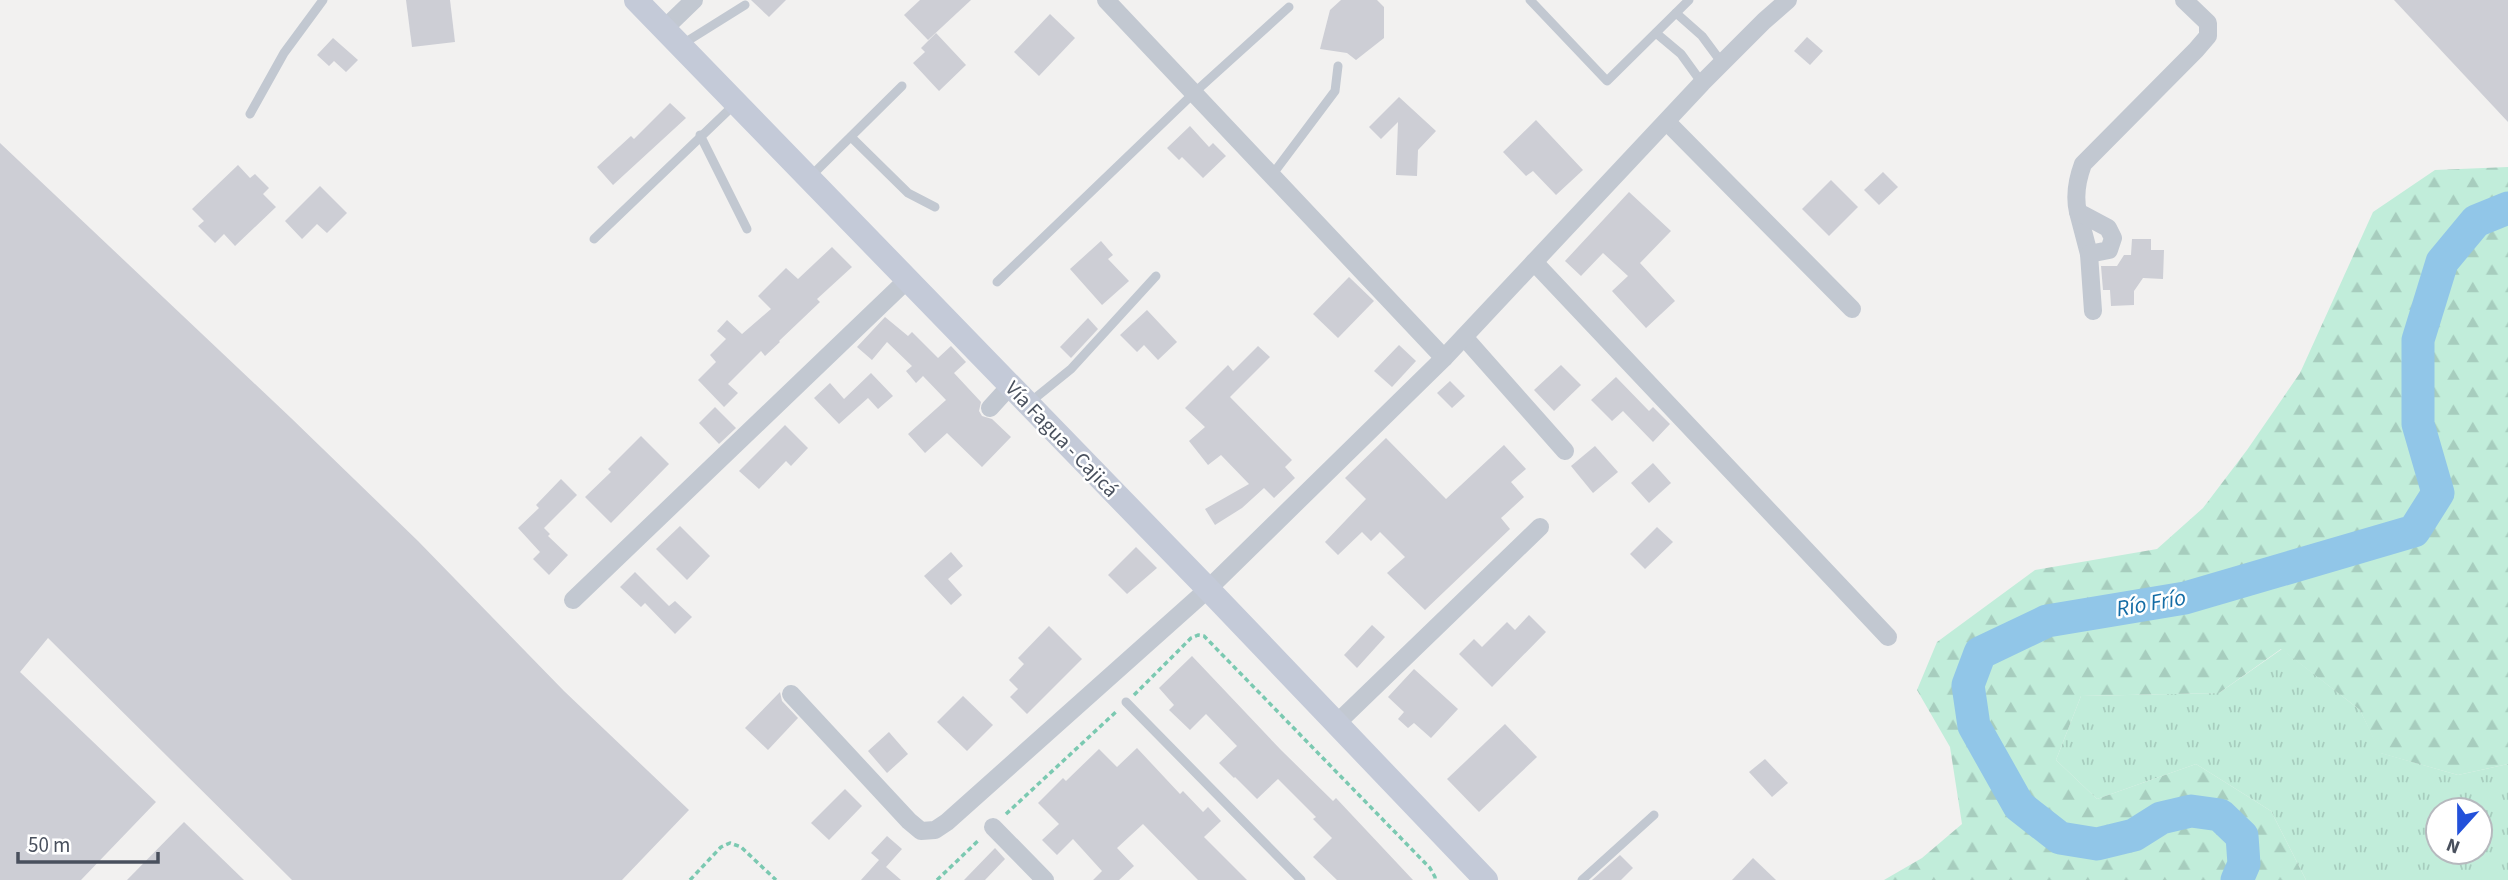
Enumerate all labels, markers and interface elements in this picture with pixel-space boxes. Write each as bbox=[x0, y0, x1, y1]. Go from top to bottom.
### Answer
street label: Vía Fagua - Cajicá bbox=[999, 374, 1125, 504]
water label: Río Frío bbox=[2114, 581, 2188, 625]
north arrow bbox=[2424, 796, 2494, 866]
scale bar bbox=[18, 820, 158, 864]
text: 50 m bbox=[28, 830, 70, 860]
text: N bbox=[2443, 831, 2464, 860]

